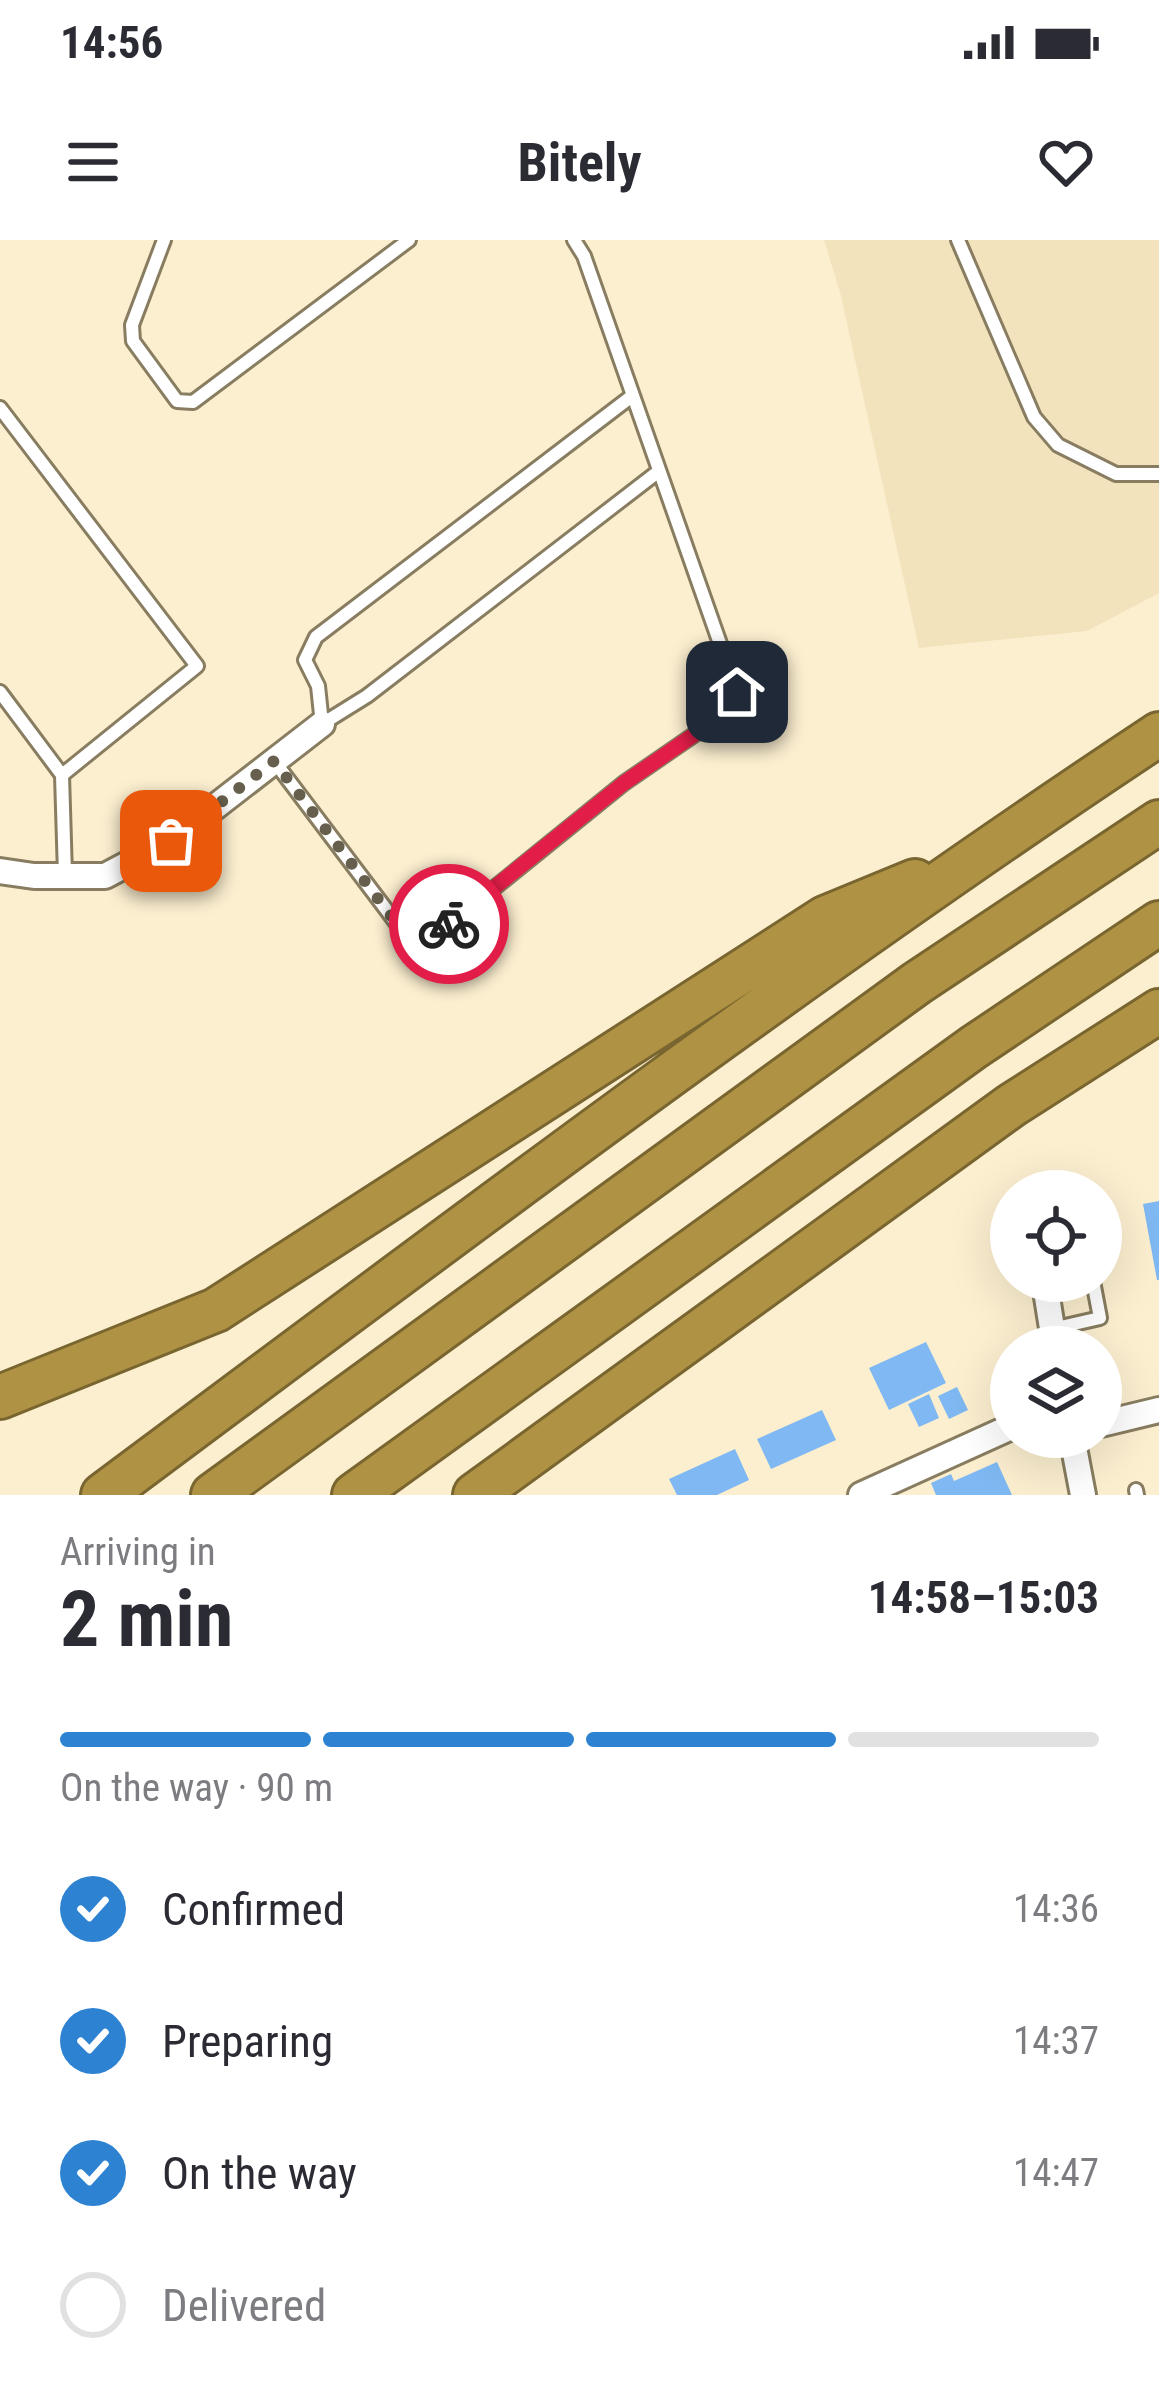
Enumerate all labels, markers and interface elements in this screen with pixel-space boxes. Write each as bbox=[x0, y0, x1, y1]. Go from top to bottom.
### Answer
text: 14:56 bbox=[60, 16, 163, 69]
icon: menu bbox=[60, 129, 126, 195]
icon: heart bbox=[1033, 129, 1099, 195]
text: Bitely bbox=[518, 131, 641, 194]
pin bbox=[686, 641, 788, 743]
icon: home bbox=[704, 659, 770, 725]
pin bbox=[120, 790, 222, 892]
icon: bag bbox=[138, 808, 204, 874]
courier bbox=[389, 864, 509, 984]
icon: bike bbox=[416, 891, 482, 957]
map controls bbox=[990, 1170, 1122, 1458]
button: locate bbox=[990, 1170, 1122, 1302]
button: layers bbox=[990, 1326, 1122, 1458]
text: Arriving in bbox=[60, 1529, 216, 1575]
text: 14:58–15:03 bbox=[868, 1571, 1099, 1624]
text: 2 min bbox=[60, 1574, 233, 1665]
text: On the way · 90 m bbox=[60, 1765, 333, 1811]
icon: check bbox=[60, 1876, 126, 1942]
text: Confirmed bbox=[162, 1883, 345, 1936]
text: 14:36 bbox=[1013, 1886, 1099, 1932]
icon: check bbox=[60, 2008, 126, 2074]
text: Preparing bbox=[162, 2015, 333, 2068]
text: 14:37 bbox=[1013, 2018, 1099, 2064]
icon: check bbox=[60, 2140, 126, 2206]
text: On the way bbox=[162, 2147, 357, 2200]
text: 14:47 bbox=[1013, 2150, 1099, 2196]
text: Delivered bbox=[162, 2279, 326, 2332]

